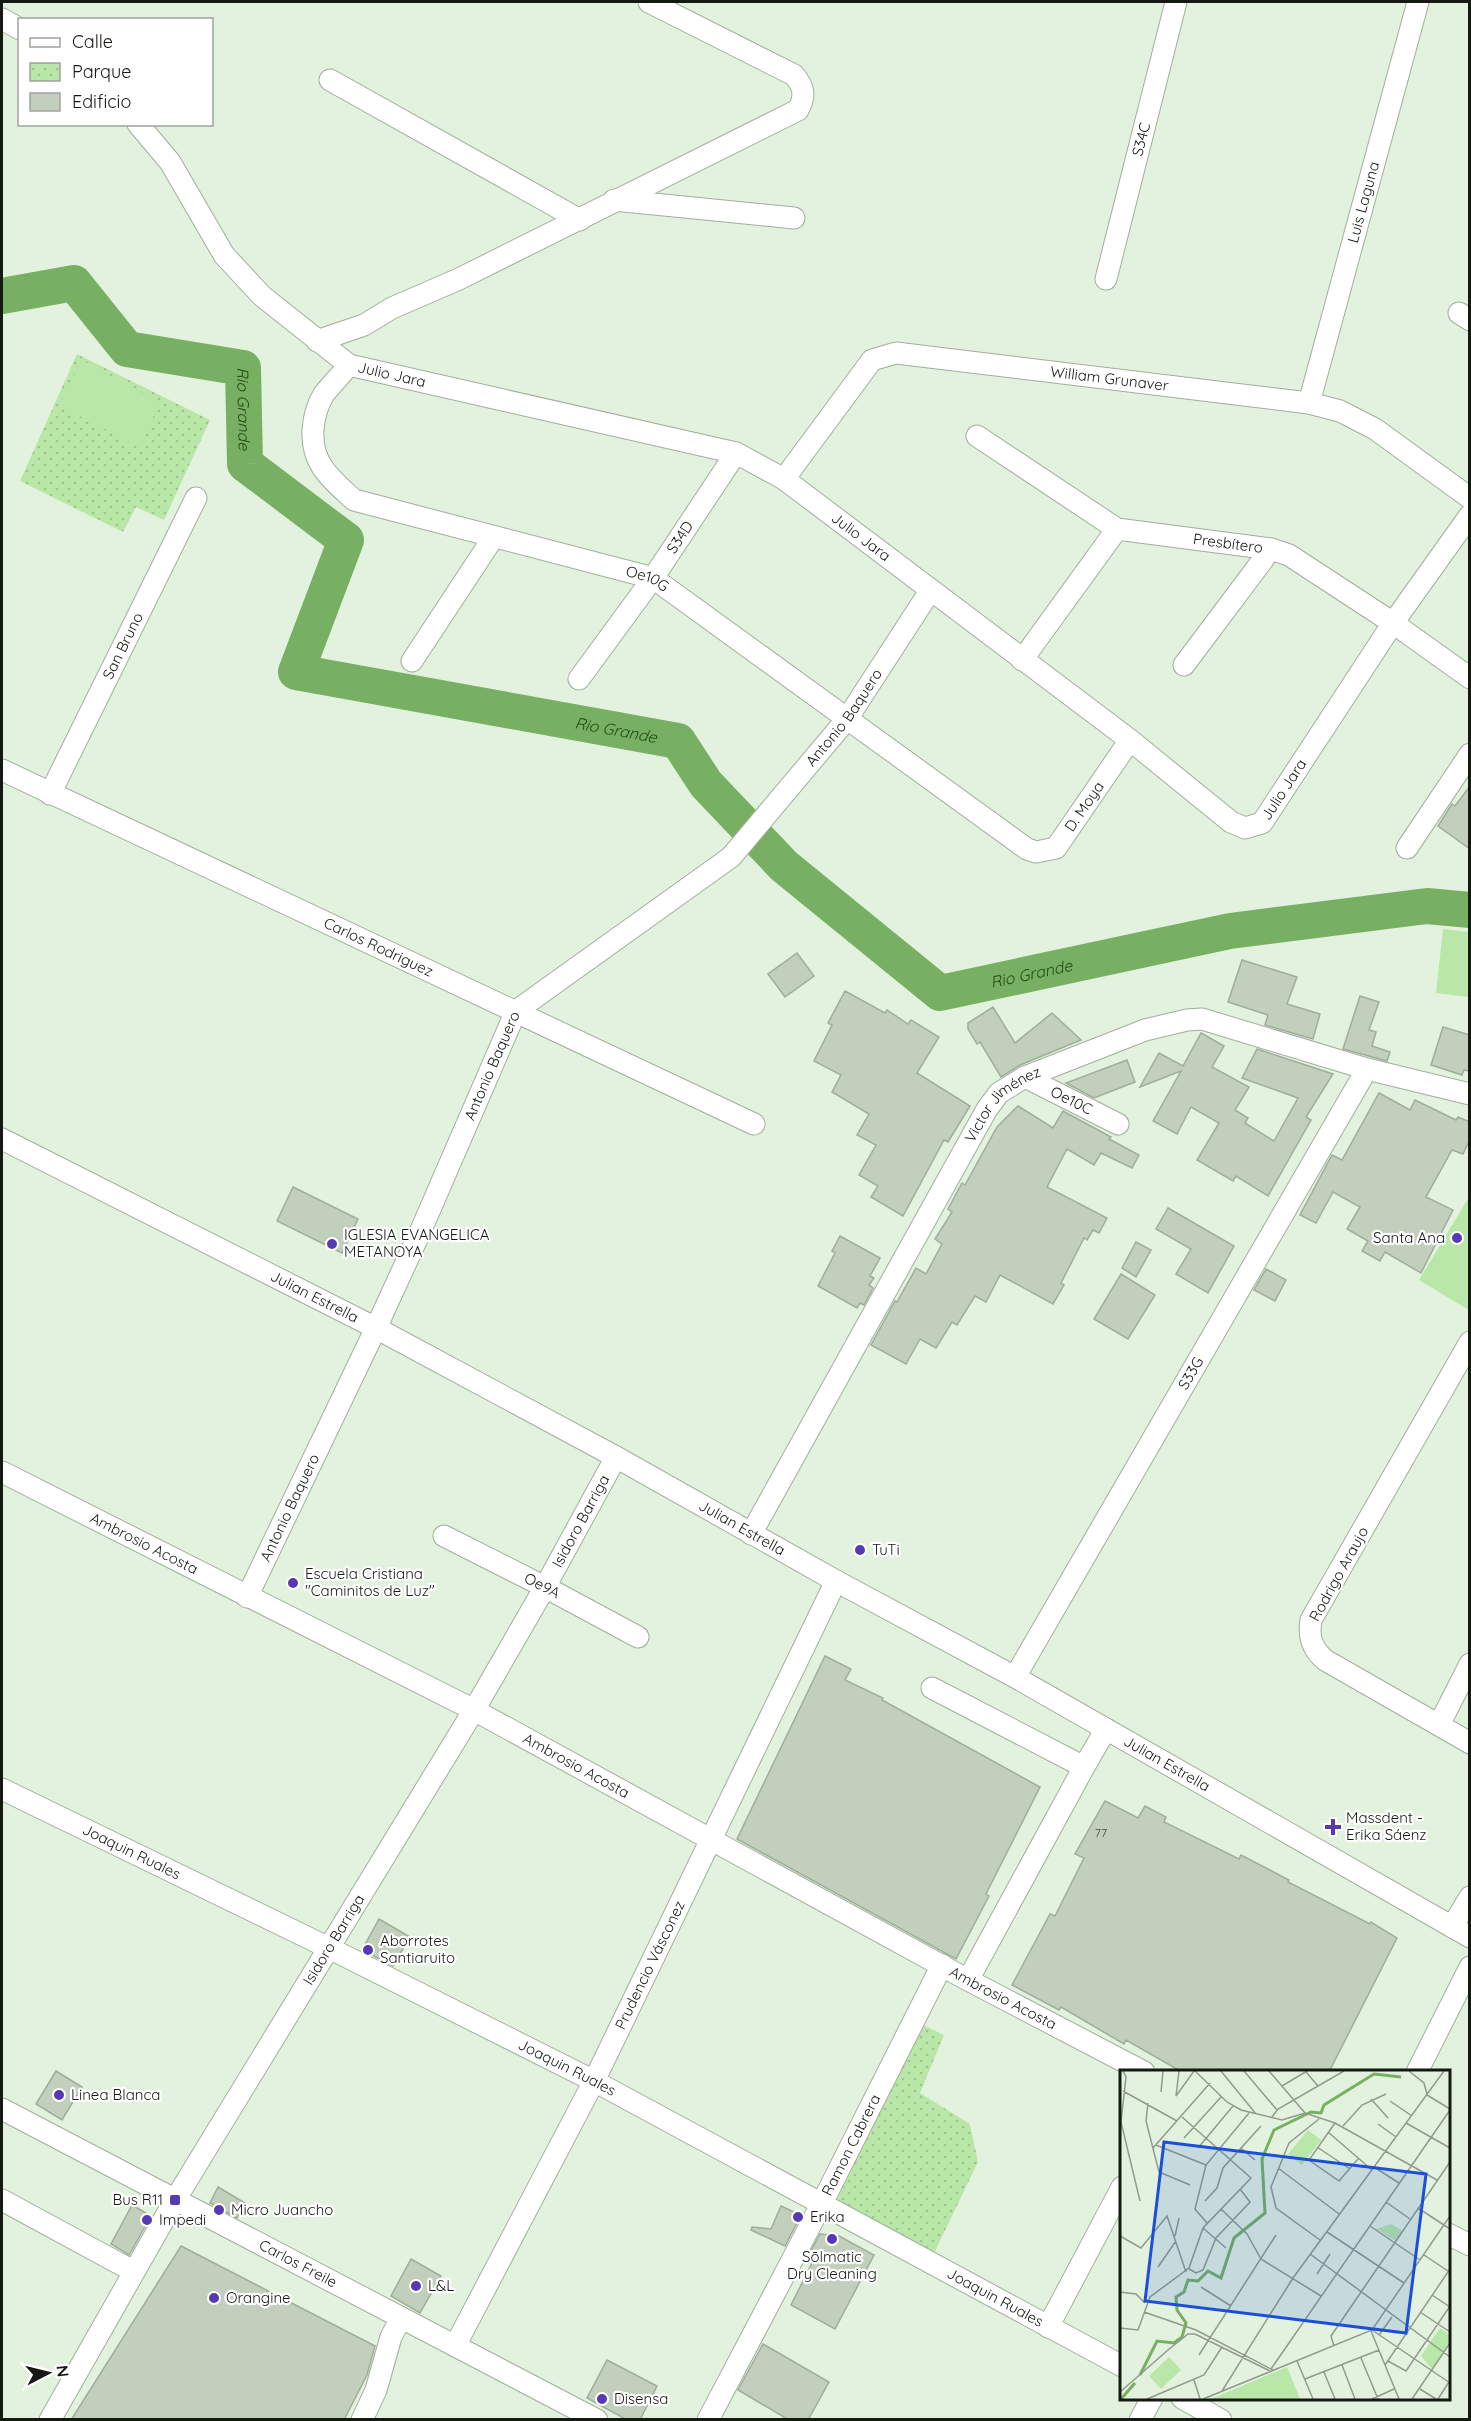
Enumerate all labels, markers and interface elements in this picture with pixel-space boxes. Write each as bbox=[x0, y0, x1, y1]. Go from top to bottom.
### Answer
legend bbox=[18, 18, 213, 126]
text: Calle bbox=[72, 30, 113, 53]
text: Parque bbox=[72, 60, 131, 83]
text: Edificio bbox=[72, 90, 131, 113]
street label: S34C bbox=[1127, 120, 1154, 158]
street label: Luis Laguna bbox=[1343, 159, 1383, 245]
street label: Julio Jara bbox=[356, 357, 428, 391]
street label: William Grunaver bbox=[1049, 362, 1170, 395]
water label: Rio Grande bbox=[233, 367, 255, 451]
street label: Julio Jara bbox=[828, 508, 895, 565]
street label: S34D bbox=[662, 517, 697, 557]
street label: Presbítero bbox=[1192, 529, 1264, 557]
street label: Oe10G bbox=[624, 561, 673, 596]
street label: San Bruno bbox=[98, 609, 147, 682]
street label: Antonio Baquero bbox=[801, 665, 886, 770]
water label: Rio Grande bbox=[573, 713, 659, 747]
street label: Julio Jara bbox=[1257, 755, 1310, 824]
street label: D. Moya bbox=[1060, 778, 1108, 835]
street label: Carlos Rodriguez bbox=[321, 913, 436, 981]
water label: Rio Grande bbox=[989, 955, 1075, 992]
street label: Antonio Baquero bbox=[460, 1008, 524, 1123]
street label: Victor Jiménez bbox=[960, 1062, 1043, 1146]
street label: Oe10C bbox=[1048, 1082, 1096, 1119]
place label: IGLESIA EVANGELICA METANOYA bbox=[344, 1225, 490, 1261]
place label: Santa Ana bbox=[1373, 1228, 1445, 1247]
marker: Santa Ana bbox=[1450, 1231, 1464, 1245]
marker: IGLESIA EVANGELICA METANOYA bbox=[325, 1237, 339, 1251]
street label: Julian Estrella bbox=[267, 1266, 362, 1327]
street label: S33G bbox=[1174, 1353, 1207, 1393]
street label: Antonio Baquero bbox=[255, 1451, 323, 1564]
street label: Isidoro Barriga bbox=[547, 1471, 613, 1571]
street label: Julian Estrella bbox=[696, 1496, 789, 1559]
street label: Ambrosio Acosta bbox=[87, 1508, 201, 1578]
street label: Rodrigo Araujo bbox=[1305, 1523, 1372, 1624]
place label: TuTi bbox=[872, 1540, 900, 1559]
marker: TuTi bbox=[853, 1543, 867, 1557]
place label: Escuela Cristiana "Caminitos de Luz" bbox=[305, 1564, 435, 1600]
street label: Oe9A bbox=[521, 1568, 564, 1603]
marker: Escuela Cristiana "Caminitos de Luz" bbox=[286, 1576, 300, 1590]
street label: Ambrosio Acosta bbox=[520, 1729, 633, 1802]
street label: Julian Estrella bbox=[1121, 1731, 1214, 1795]
place label: Massdent - Erika Sáenz bbox=[1346, 1808, 1427, 1844]
marker: Massdent - Erika Sáenz bbox=[1324, 1818, 1342, 1836]
street label: Joaquin Ruales bbox=[80, 1820, 184, 1883]
house number: 77 bbox=[1095, 1825, 1107, 1840]
street label: Isidoro Barriga bbox=[299, 1891, 368, 1988]
street label: Prudencio Vásconez bbox=[610, 1897, 689, 2032]
place label: Aborrotes Santiaruito bbox=[380, 1931, 455, 1967]
marker: Aborrotes Santiaruito bbox=[361, 1943, 375, 1957]
street label: Ambrosio Acosta bbox=[946, 1962, 1060, 2034]
street label: Joaquin Ruales bbox=[515, 2035, 619, 2100]
inset map bbox=[1120, 2070, 1450, 2400]
place label: Linea Blanca bbox=[71, 2085, 160, 2104]
marker: Linea Blanca bbox=[52, 2088, 66, 2102]
street label: Ramon Cabrera bbox=[817, 2091, 884, 2199]
place label: Bus R11 bbox=[112, 2190, 163, 2209]
marker: Bus R11 bbox=[168, 2193, 182, 2207]
place label: Micro Juancho bbox=[231, 2200, 333, 2219]
marker: Micro Juancho bbox=[212, 2203, 226, 2217]
place label: Erika bbox=[810, 2207, 845, 2226]
place label: Impedi bbox=[159, 2210, 206, 2229]
marker: Erika bbox=[791, 2210, 805, 2224]
marker: Impedi bbox=[140, 2213, 154, 2227]
marker: Sōlmatic Dry Cleaning bbox=[825, 2232, 839, 2246]
street label: Carlos Freile bbox=[256, 2235, 341, 2292]
place label: Sōlmatic Dry Cleaning bbox=[787, 2247, 877, 2283]
street label: Joaquin Ruales bbox=[944, 2263, 1047, 2331]
place label: L&L bbox=[428, 2276, 454, 2295]
marker: L&L bbox=[409, 2279, 423, 2293]
place label: Orangine bbox=[226, 2288, 291, 2307]
marker: Orangine bbox=[207, 2291, 221, 2305]
north arrow bbox=[18, 2343, 78, 2403]
text: N bbox=[52, 2364, 74, 2378]
place label: Disensa bbox=[614, 2389, 668, 2408]
marker: Disensa bbox=[595, 2392, 609, 2406]

